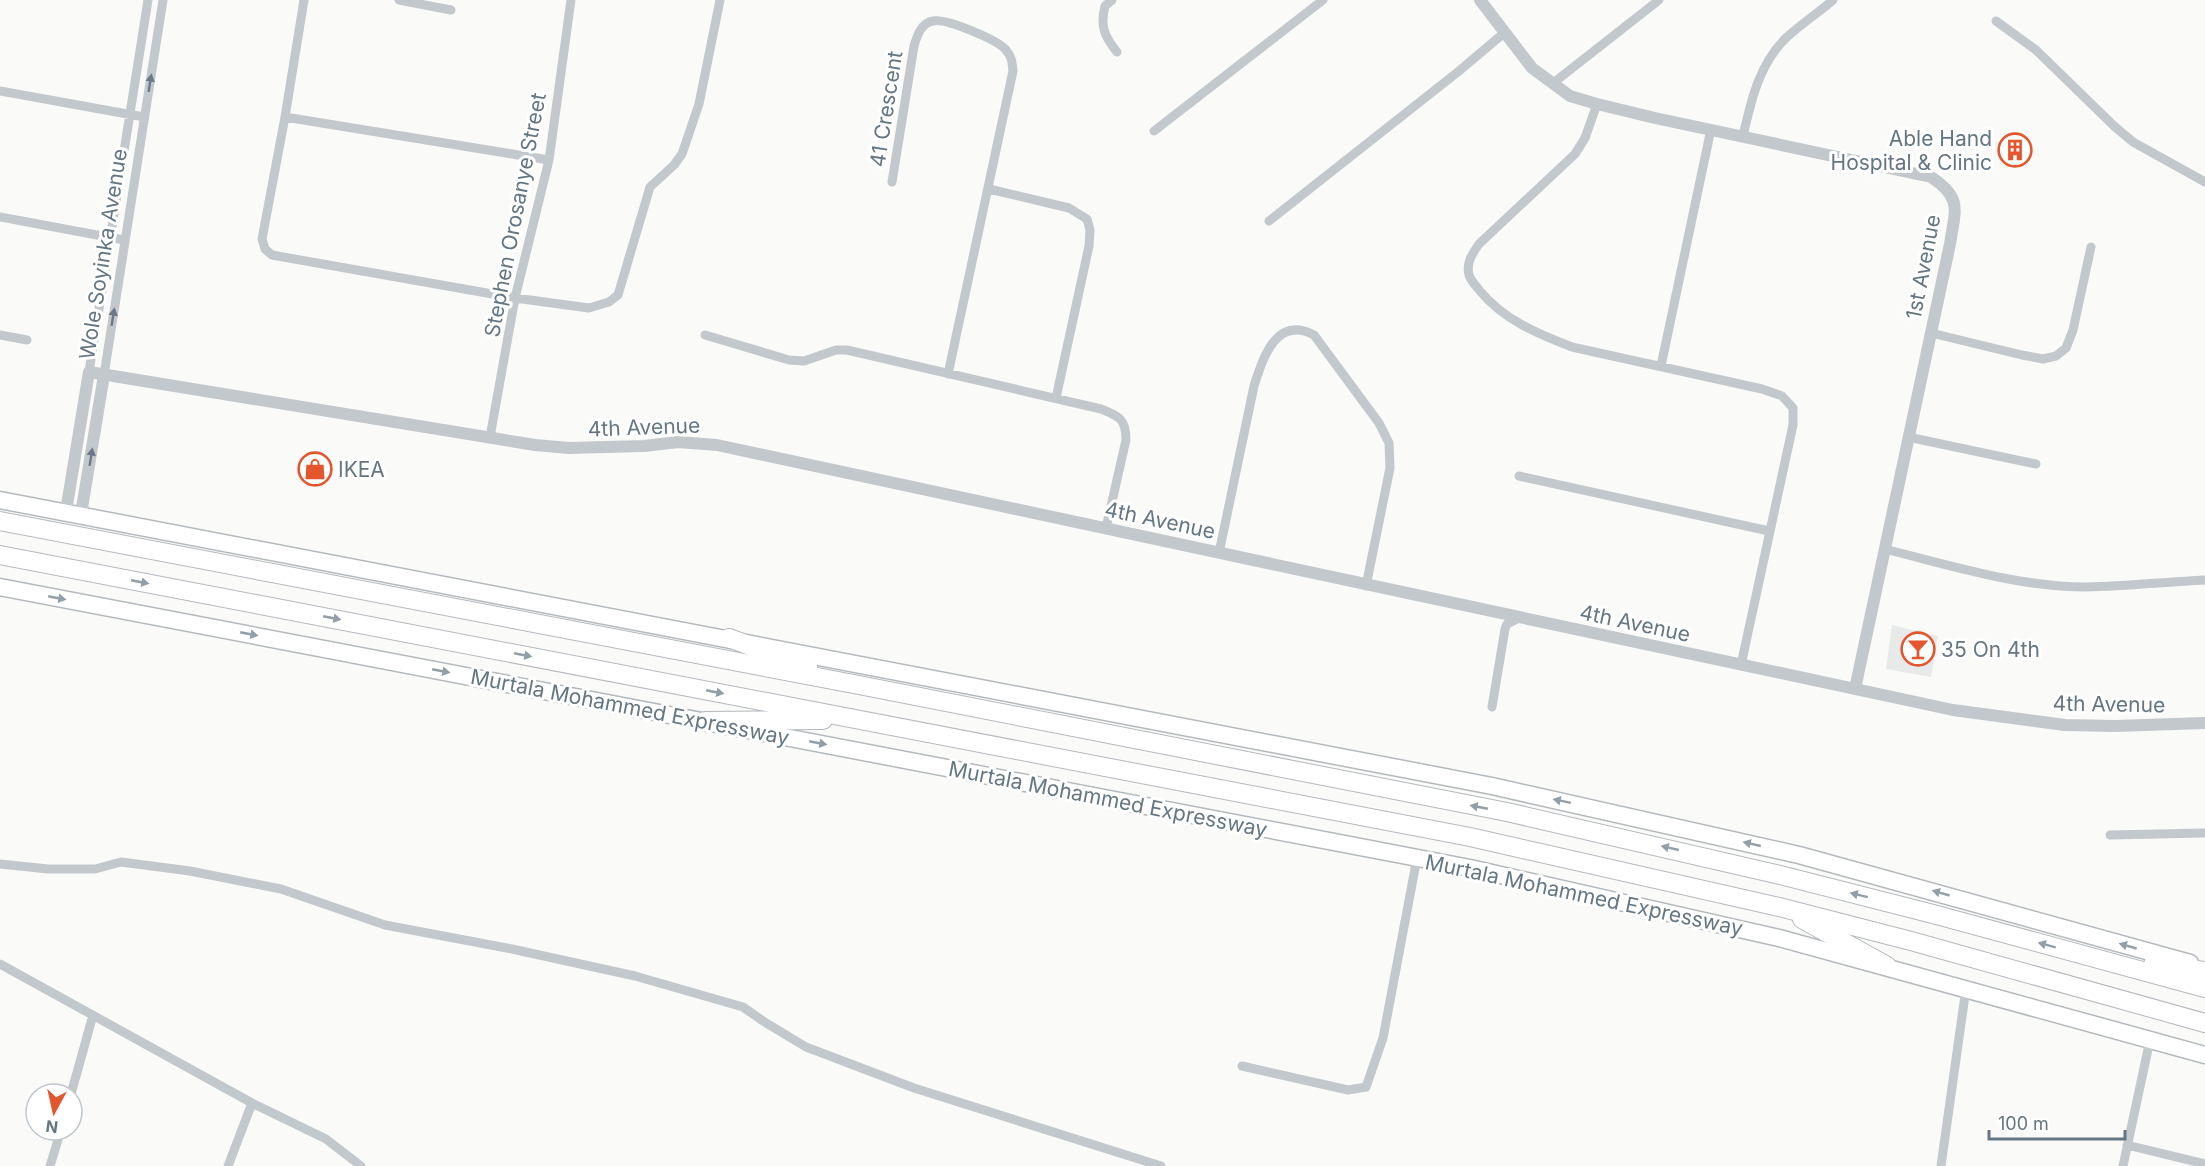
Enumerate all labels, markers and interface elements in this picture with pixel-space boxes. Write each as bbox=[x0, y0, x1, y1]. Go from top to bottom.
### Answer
street label: 41 Crescent bbox=[864, 49, 908, 169]
one-way arrow bbox=[145, 73, 154, 92]
street label: Stephen Orosanye Street bbox=[479, 91, 551, 339]
place label: Able Hand Hospital & Clinic bbox=[1831, 126, 1992, 175]
building icon: Able Hand Hospital & Clinic bbox=[1997, 132, 2033, 168]
street label: Wole Soyinka Avenue bbox=[74, 147, 132, 361]
street label: 1st Avenue bbox=[1901, 213, 1945, 321]
one-way arrow bbox=[108, 307, 117, 326]
street label: 4th Avenue bbox=[587, 413, 701, 441]
one-way arrow bbox=[86, 447, 95, 466]
shop icon: IKEA bbox=[297, 451, 333, 487]
place label: IKEA bbox=[338, 457, 385, 482]
street label: 4th Avenue bbox=[1102, 496, 1218, 544]
one-way arrow bbox=[131, 578, 150, 587]
one-way arrow bbox=[48, 594, 67, 603]
street label: 4th Avenue bbox=[1577, 599, 1693, 647]
one-way arrow bbox=[322, 614, 341, 623]
one-way arrow bbox=[240, 630, 259, 639]
bar icon: 35 On 4th bbox=[1900, 631, 1936, 667]
place label: 35 On 4th bbox=[1941, 637, 2040, 662]
one-way arrow bbox=[514, 651, 533, 660]
street label: Murtala Mohammed Expressway bbox=[469, 664, 792, 750]
one-way arrow bbox=[431, 667, 450, 676]
one-way arrow bbox=[705, 687, 724, 696]
street label: 4th Avenue bbox=[2053, 691, 2165, 717]
one-way arrow bbox=[808, 739, 827, 748]
street label: Murtala Mohammed Expressway bbox=[947, 756, 1270, 842]
one-way arrow bbox=[1552, 796, 1571, 806]
one-way arrow bbox=[1469, 802, 1488, 811]
one-way arrow bbox=[1743, 839, 1761, 849]
one-way arrow bbox=[1660, 843, 1679, 853]
street label: Murtala Mohammed Expressway bbox=[1423, 849, 1745, 941]
one-way arrow bbox=[1932, 888, 1950, 897]
one-way arrow bbox=[1850, 889, 1868, 899]
one-way arrow bbox=[2038, 939, 2057, 949]
one-way arrow bbox=[2119, 941, 2137, 950]
north arrow bbox=[24, 1082, 84, 1142]
scale bar bbox=[1989, 1103, 2126, 1141]
text: 100 m bbox=[1998, 1113, 2049, 1134]
text: N bbox=[44, 1116, 59, 1138]

